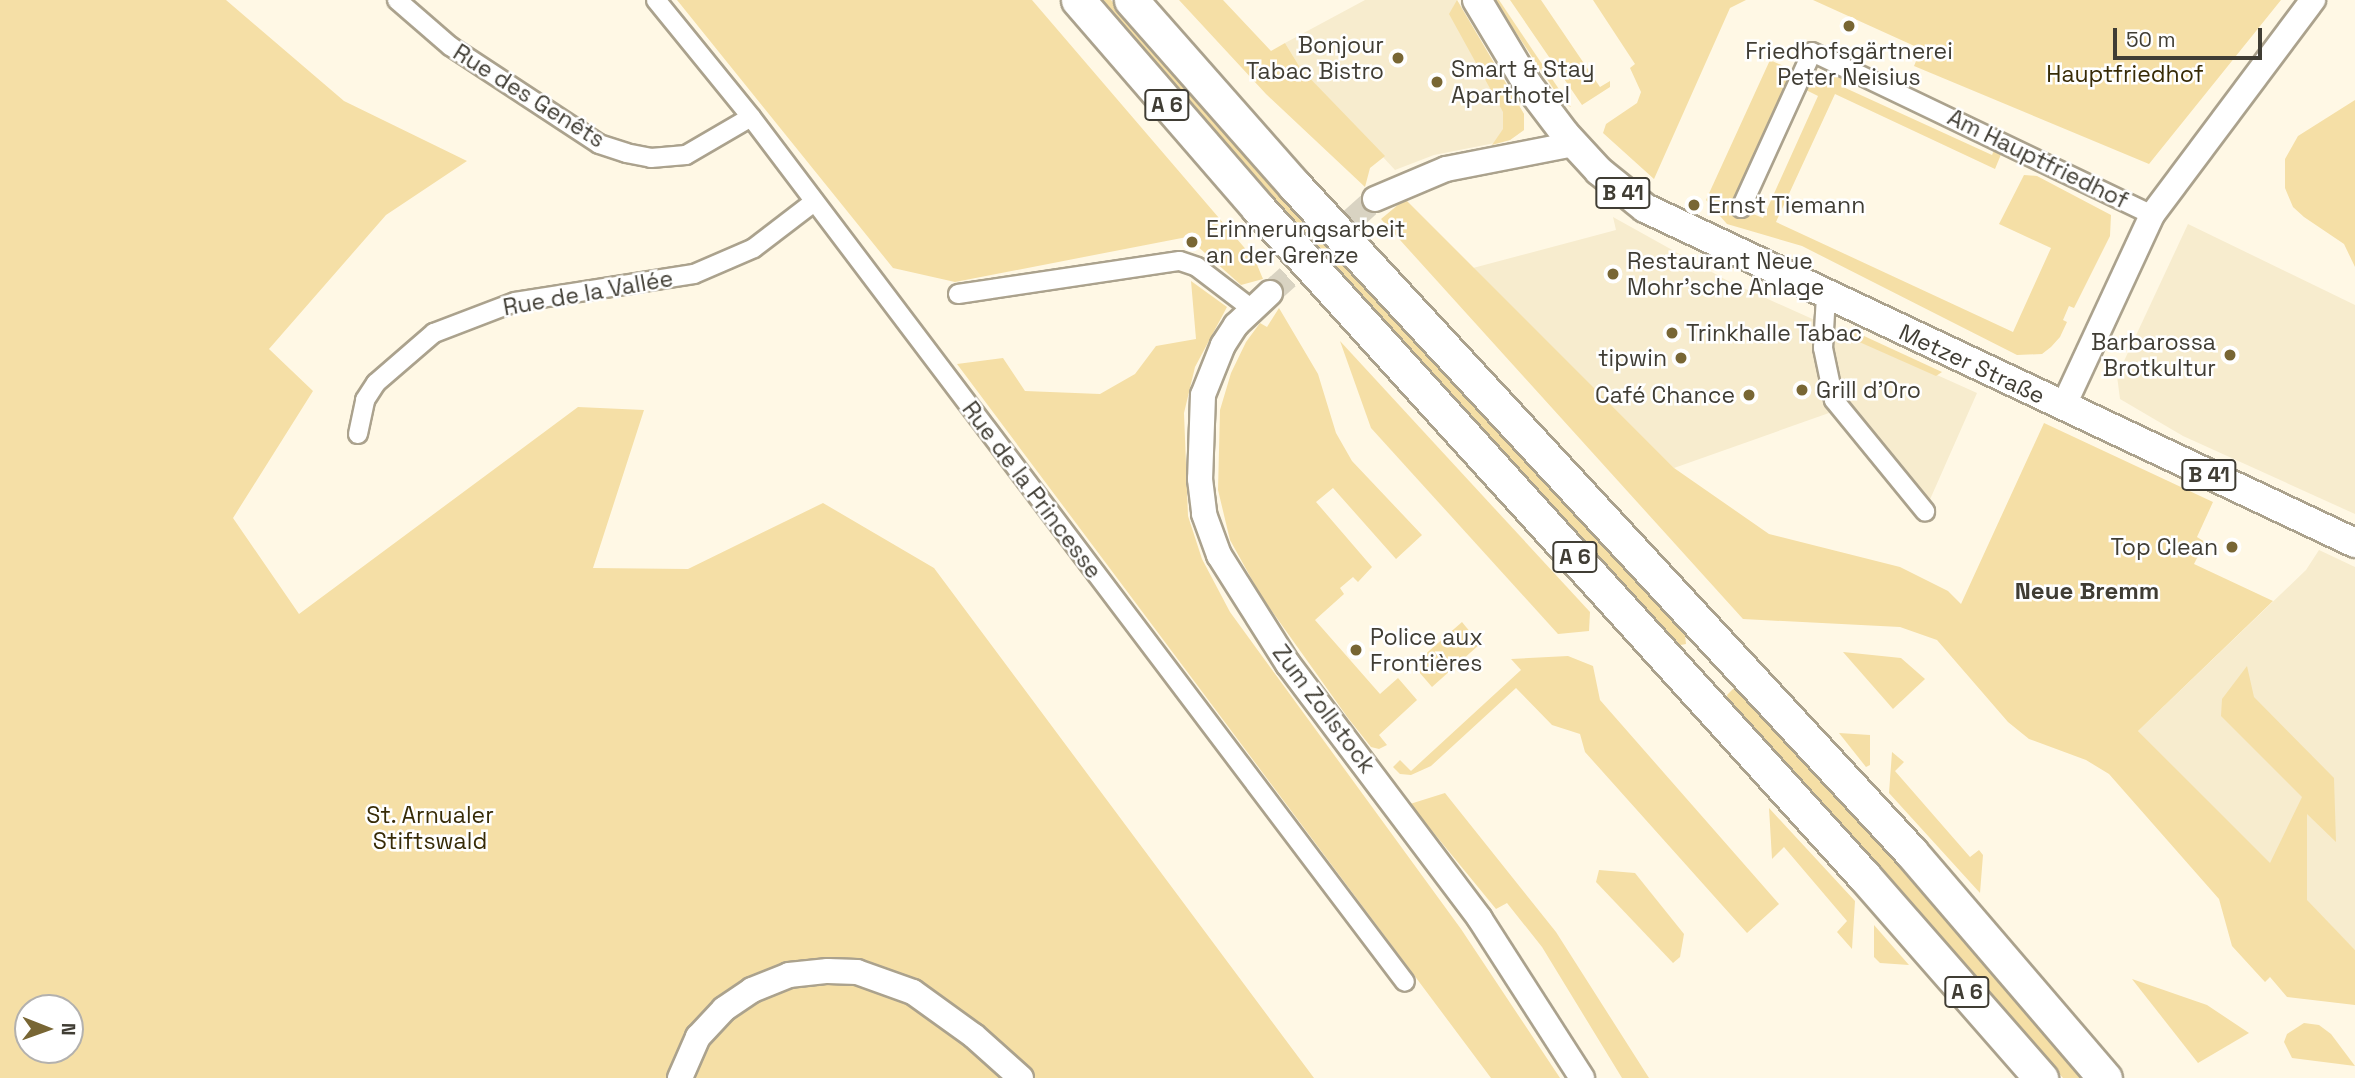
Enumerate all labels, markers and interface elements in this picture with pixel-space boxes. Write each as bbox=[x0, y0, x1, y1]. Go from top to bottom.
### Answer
scale bar bbox=[2117, 14, 2266, 58]
marker: Friedhofsgärtnerei Peter Neisius bbox=[1841, 18, 1857, 34]
text: 50 m bbox=[2126, 26, 2176, 53]
place label: Bonjour Tabac Bistro bbox=[1246, 31, 1384, 85]
place label: Friedhofsgärtnerei Peter Neisius bbox=[1745, 37, 1953, 91]
street label: Rue des Genêts bbox=[448, 38, 610, 154]
marker: Bonjour Tabac Bistro bbox=[1390, 50, 1406, 66]
place label: Smart & Stay Aparthotel bbox=[1451, 55, 1595, 109]
park label: Hauptfriedhof bbox=[2046, 60, 2204, 88]
marker: Smart & Stay Aparthotel bbox=[1429, 74, 1445, 90]
road number: A 6 bbox=[1142, 88, 1192, 122]
street label: Am Hauptfriedhof bbox=[1943, 103, 2133, 215]
road number: B 41 bbox=[1595, 176, 1651, 210]
place label: Ernst Tiemann bbox=[1708, 191, 1866, 219]
marker: Ernst Tiemann bbox=[1686, 197, 1702, 213]
place label: Erinnerungsarbeit an der Grenze bbox=[1206, 215, 1405, 269]
marker: Erinnerungsarbeit an der Grenze bbox=[1184, 234, 1200, 250]
place label: Restaurant Neue Mohr'sche Anlage bbox=[1627, 247, 1825, 301]
street label: Rue de la Vallée bbox=[501, 264, 675, 322]
marker: Restaurant Neue Mohr'sche Anlage bbox=[1605, 266, 1621, 282]
street label: Metzer Straße bbox=[1895, 318, 2049, 410]
place label: Trinkhalle Tabac bbox=[1686, 319, 1863, 347]
marker: Trinkhalle Tabac bbox=[1664, 325, 1680, 341]
place label: Barbarossa Brotkultur bbox=[2091, 328, 2216, 382]
place label: tipwin bbox=[1598, 344, 1667, 372]
marker: Barbarossa Brotkultur bbox=[2222, 347, 2238, 363]
marker: tipwin bbox=[1673, 350, 1689, 366]
place label: Grill d'Oro bbox=[1816, 376, 1921, 404]
place label: Café Chance bbox=[1595, 381, 1735, 409]
marker: Grill d'Oro bbox=[1794, 382, 1810, 398]
marker: Café Chance bbox=[1741, 387, 1757, 403]
street label: Rue de la Princesse bbox=[956, 396, 1108, 584]
road number: B 41 bbox=[2181, 458, 2237, 492]
place label: Top Clean bbox=[2111, 533, 2218, 561]
marker: Top Clean bbox=[2224, 539, 2240, 555]
road number: A 6 bbox=[1550, 540, 1600, 574]
district label: Neue Bremm bbox=[2015, 577, 2159, 605]
place label: Police aux Frontières bbox=[1370, 623, 1483, 677]
street label: Zum Zollstock bbox=[1267, 639, 1381, 779]
marker: Police aux Frontières bbox=[1348, 642, 1364, 658]
park label: St. Arnualer Stiftswald bbox=[366, 801, 494, 855]
road number: A 6 bbox=[1942, 974, 1992, 1010]
north arrow bbox=[14, 994, 84, 1064]
text: N bbox=[56, 1023, 81, 1036]

